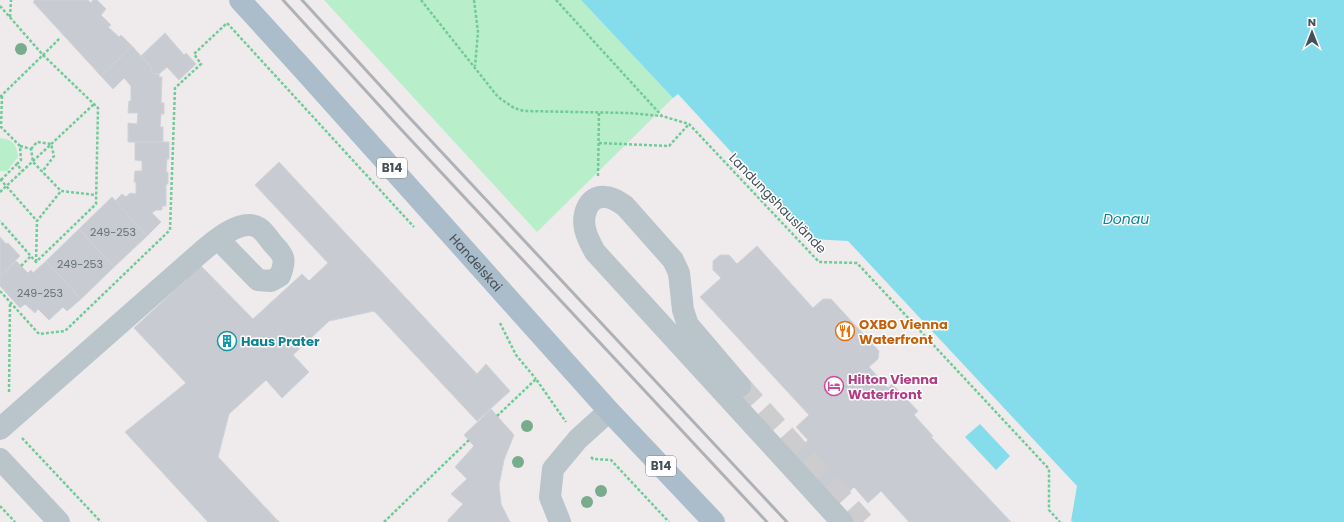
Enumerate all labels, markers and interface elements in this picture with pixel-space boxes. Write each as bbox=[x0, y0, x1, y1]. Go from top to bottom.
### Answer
north arrow bbox=[1292, 12, 1332, 52]
text: N bbox=[1308, 14, 1316, 30]
street label: Landungshauslände bbox=[725, 149, 831, 258]
road number: B14 bbox=[377, 158, 407, 178]
water label: Donau bbox=[1103, 209, 1149, 229]
house number: 249-253 bbox=[90, 224, 136, 240]
street label: Handelskai bbox=[445, 230, 507, 296]
house number: 249-253 bbox=[57, 256, 103, 272]
house number: 249-253 bbox=[17, 285, 63, 301]
place label: OXBO Vienna Waterfront bbox=[859, 315, 948, 349]
restaurant icon: OXBO Vienna Waterfront bbox=[834, 320, 856, 342]
building icon: Haus Prater bbox=[216, 330, 238, 352]
place label: Haus Prater bbox=[241, 332, 320, 351]
place label: Hilton Vienna Waterfront bbox=[848, 370, 938, 404]
hotel icon: Hilton Vienna Waterfront bbox=[823, 375, 845, 397]
road number: B14 bbox=[646, 456, 676, 476]

